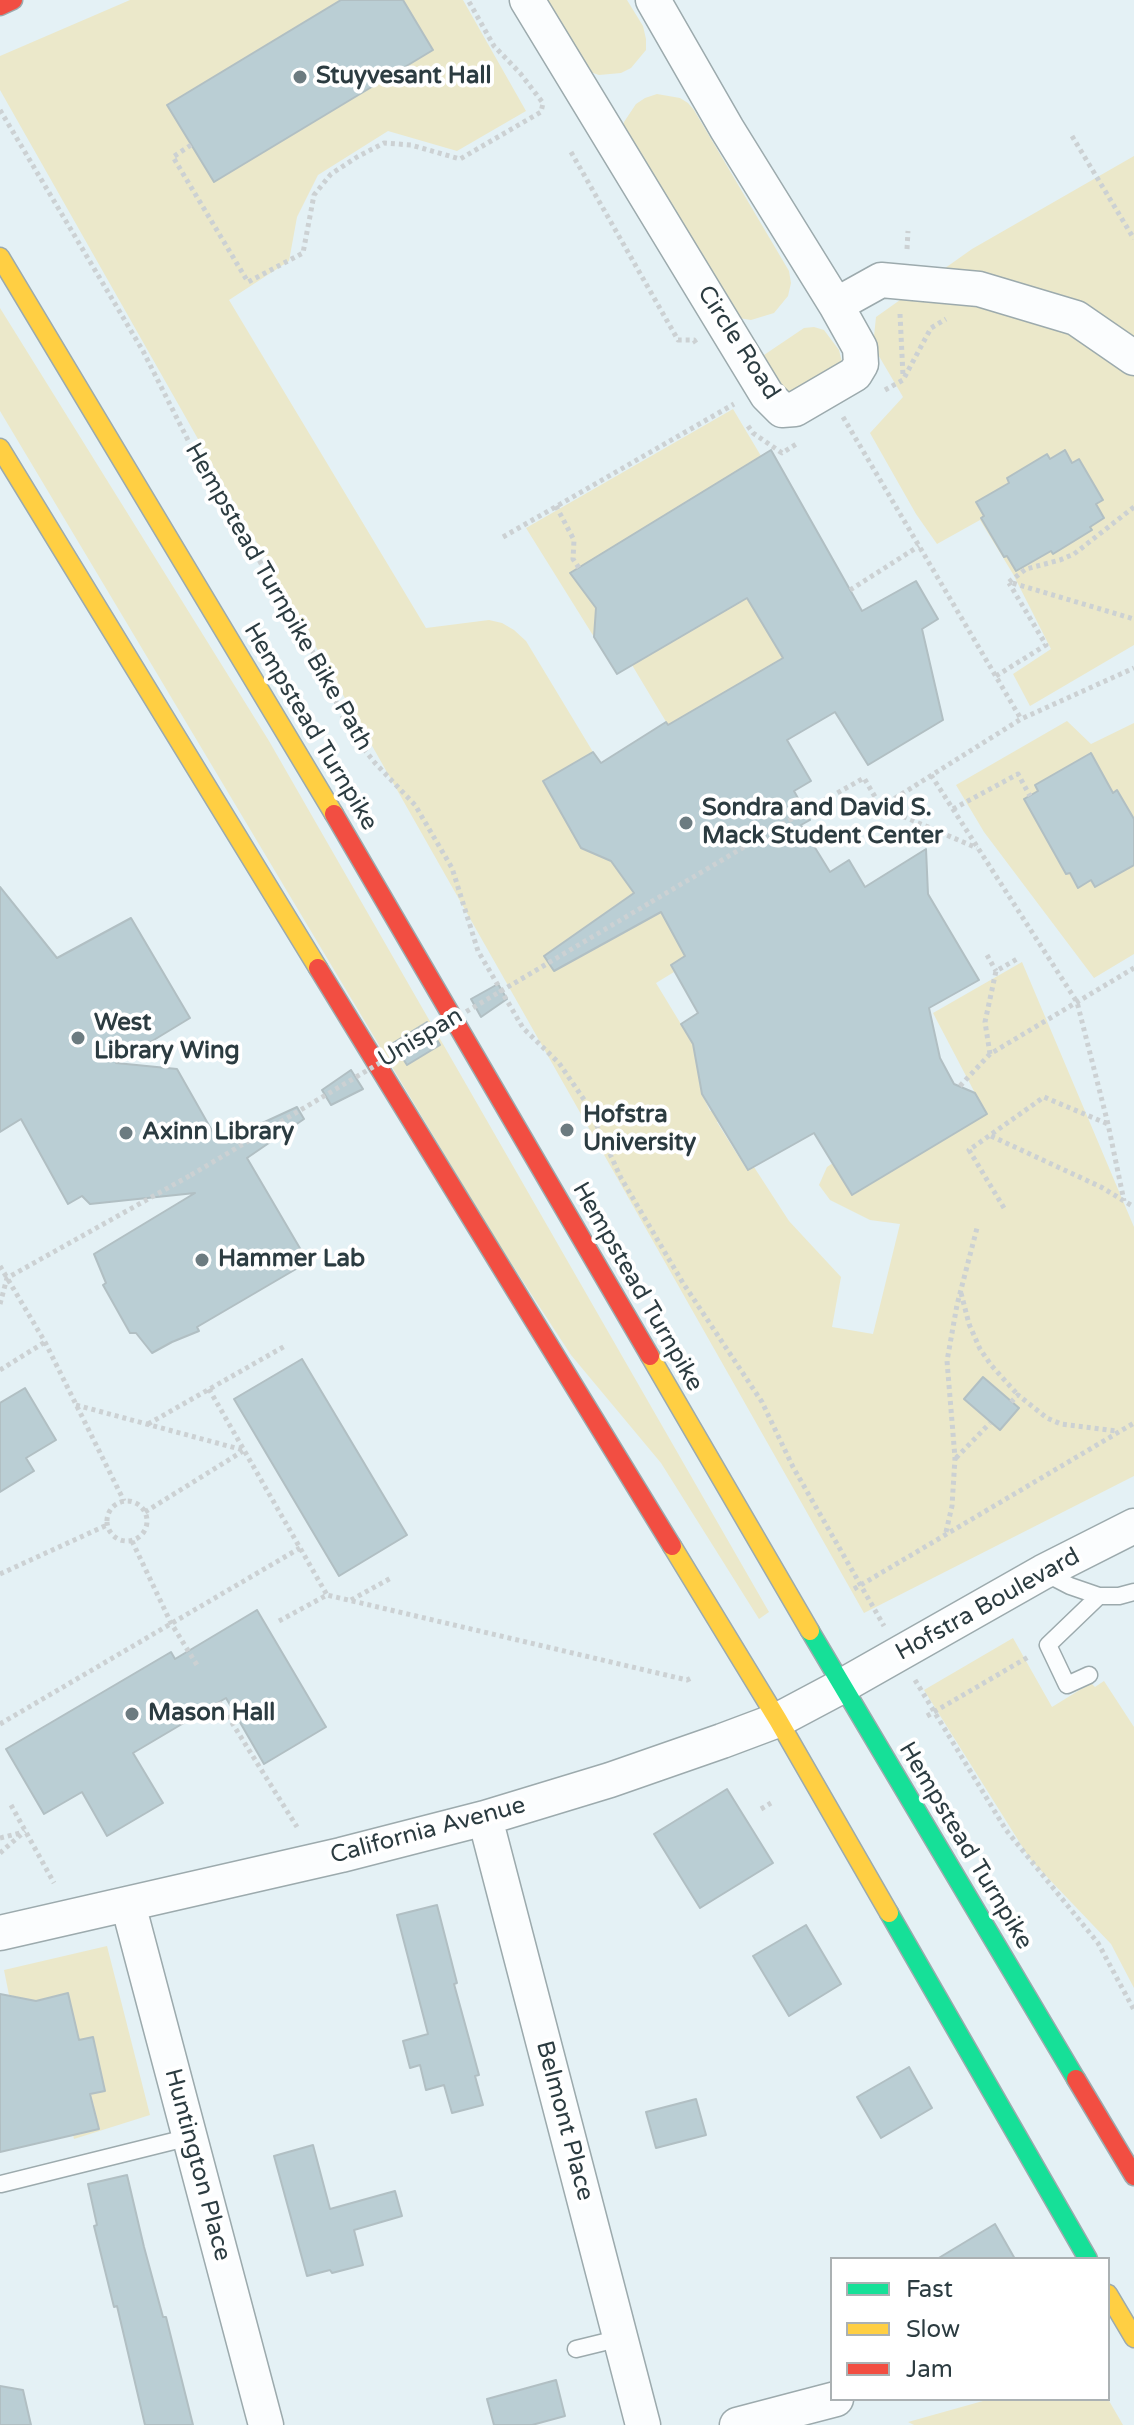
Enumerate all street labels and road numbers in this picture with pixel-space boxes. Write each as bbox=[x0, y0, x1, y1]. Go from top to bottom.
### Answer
street label: Circle Road bbox=[690, 280, 786, 406]
street label: Hempstead Turnpike Bike Path bbox=[178, 438, 378, 756]
street label: Hempstead Turnpike bbox=[237, 618, 383, 836]
street label: Unispan bbox=[374, 1002, 468, 1074]
street label: Hempstead Turnpike bbox=[565, 1177, 709, 1397]
street label: Hofstra Boulevard bbox=[891, 1542, 1085, 1668]
street label: Hempstead Turnpike bbox=[892, 1737, 1038, 1955]
street label: California Avenue bbox=[327, 1791, 529, 1871]
street label: Belmont Place bbox=[529, 2038, 599, 2204]
street label: Huntington Place bbox=[157, 2066, 237, 2264]

